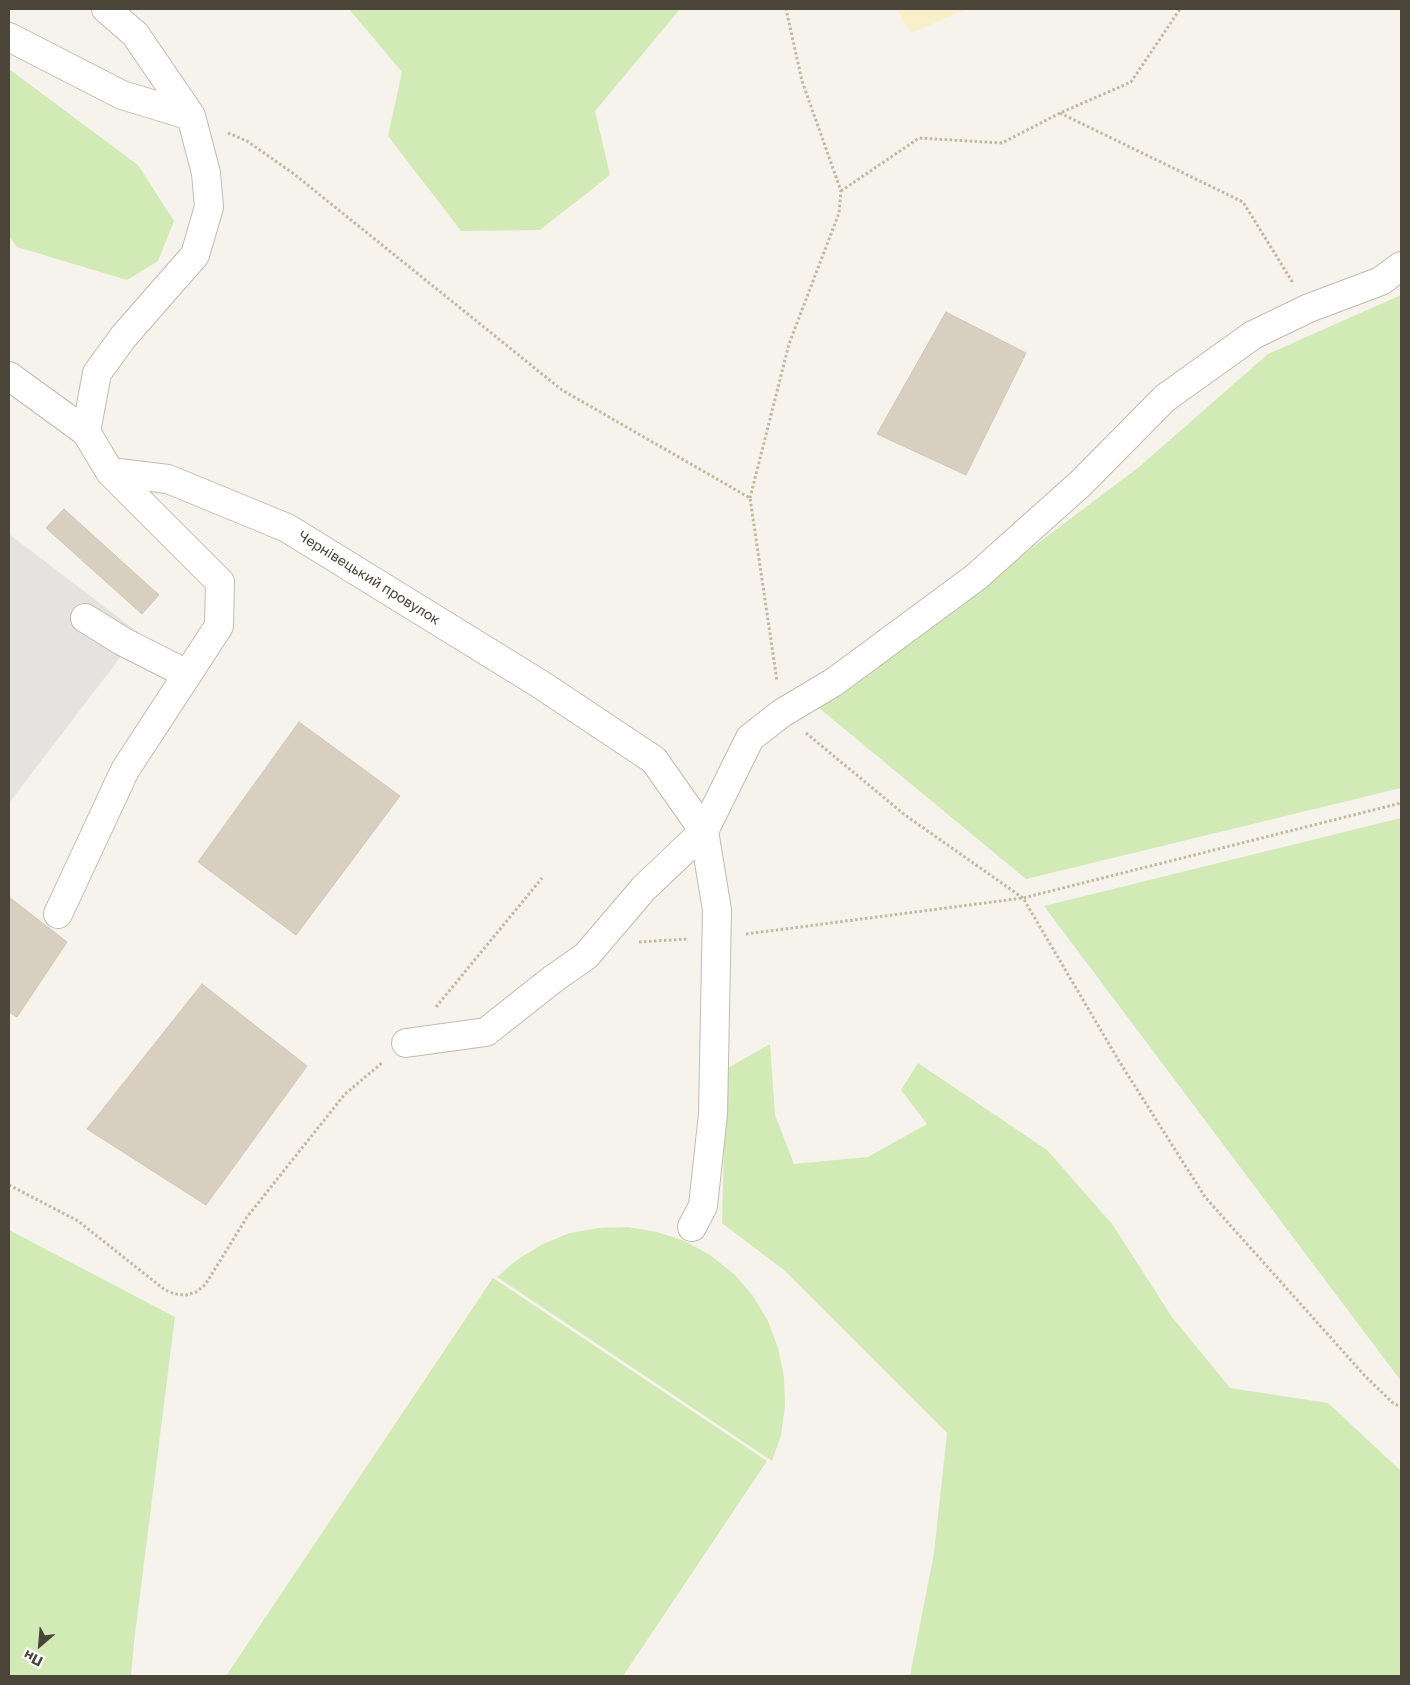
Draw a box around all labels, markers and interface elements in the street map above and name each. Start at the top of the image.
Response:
street label: Чернівецький провулок [295,527,443,629]
north arrow [15,1620,65,1670]
text: Пн [21,1647,45,1671]

